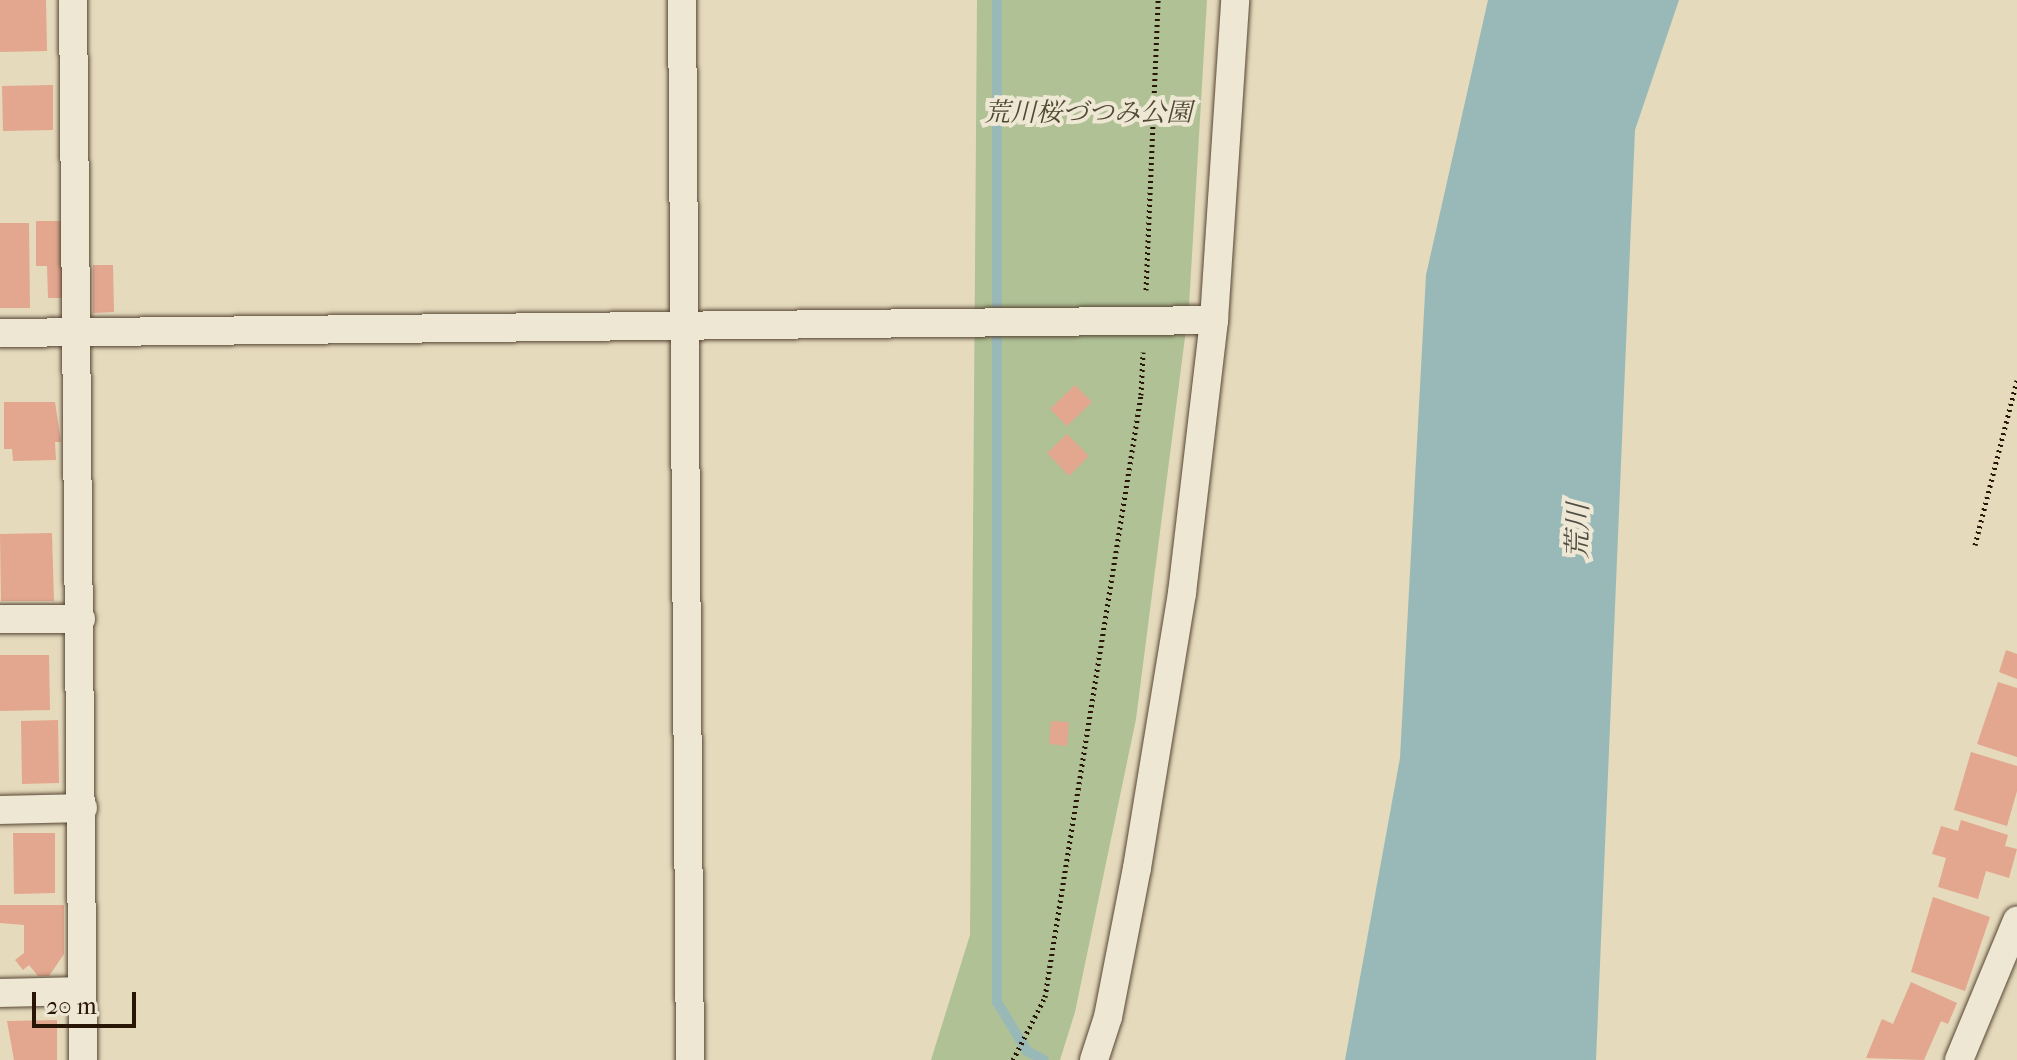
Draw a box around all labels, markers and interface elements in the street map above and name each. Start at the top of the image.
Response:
park label: 荒川桜づつみ公園 [984,97,1192,129]
water label: 荒川 [1561,503,1595,559]
scale bar [36,976,140,1026]
text: 20 m [46,992,97,1020]

